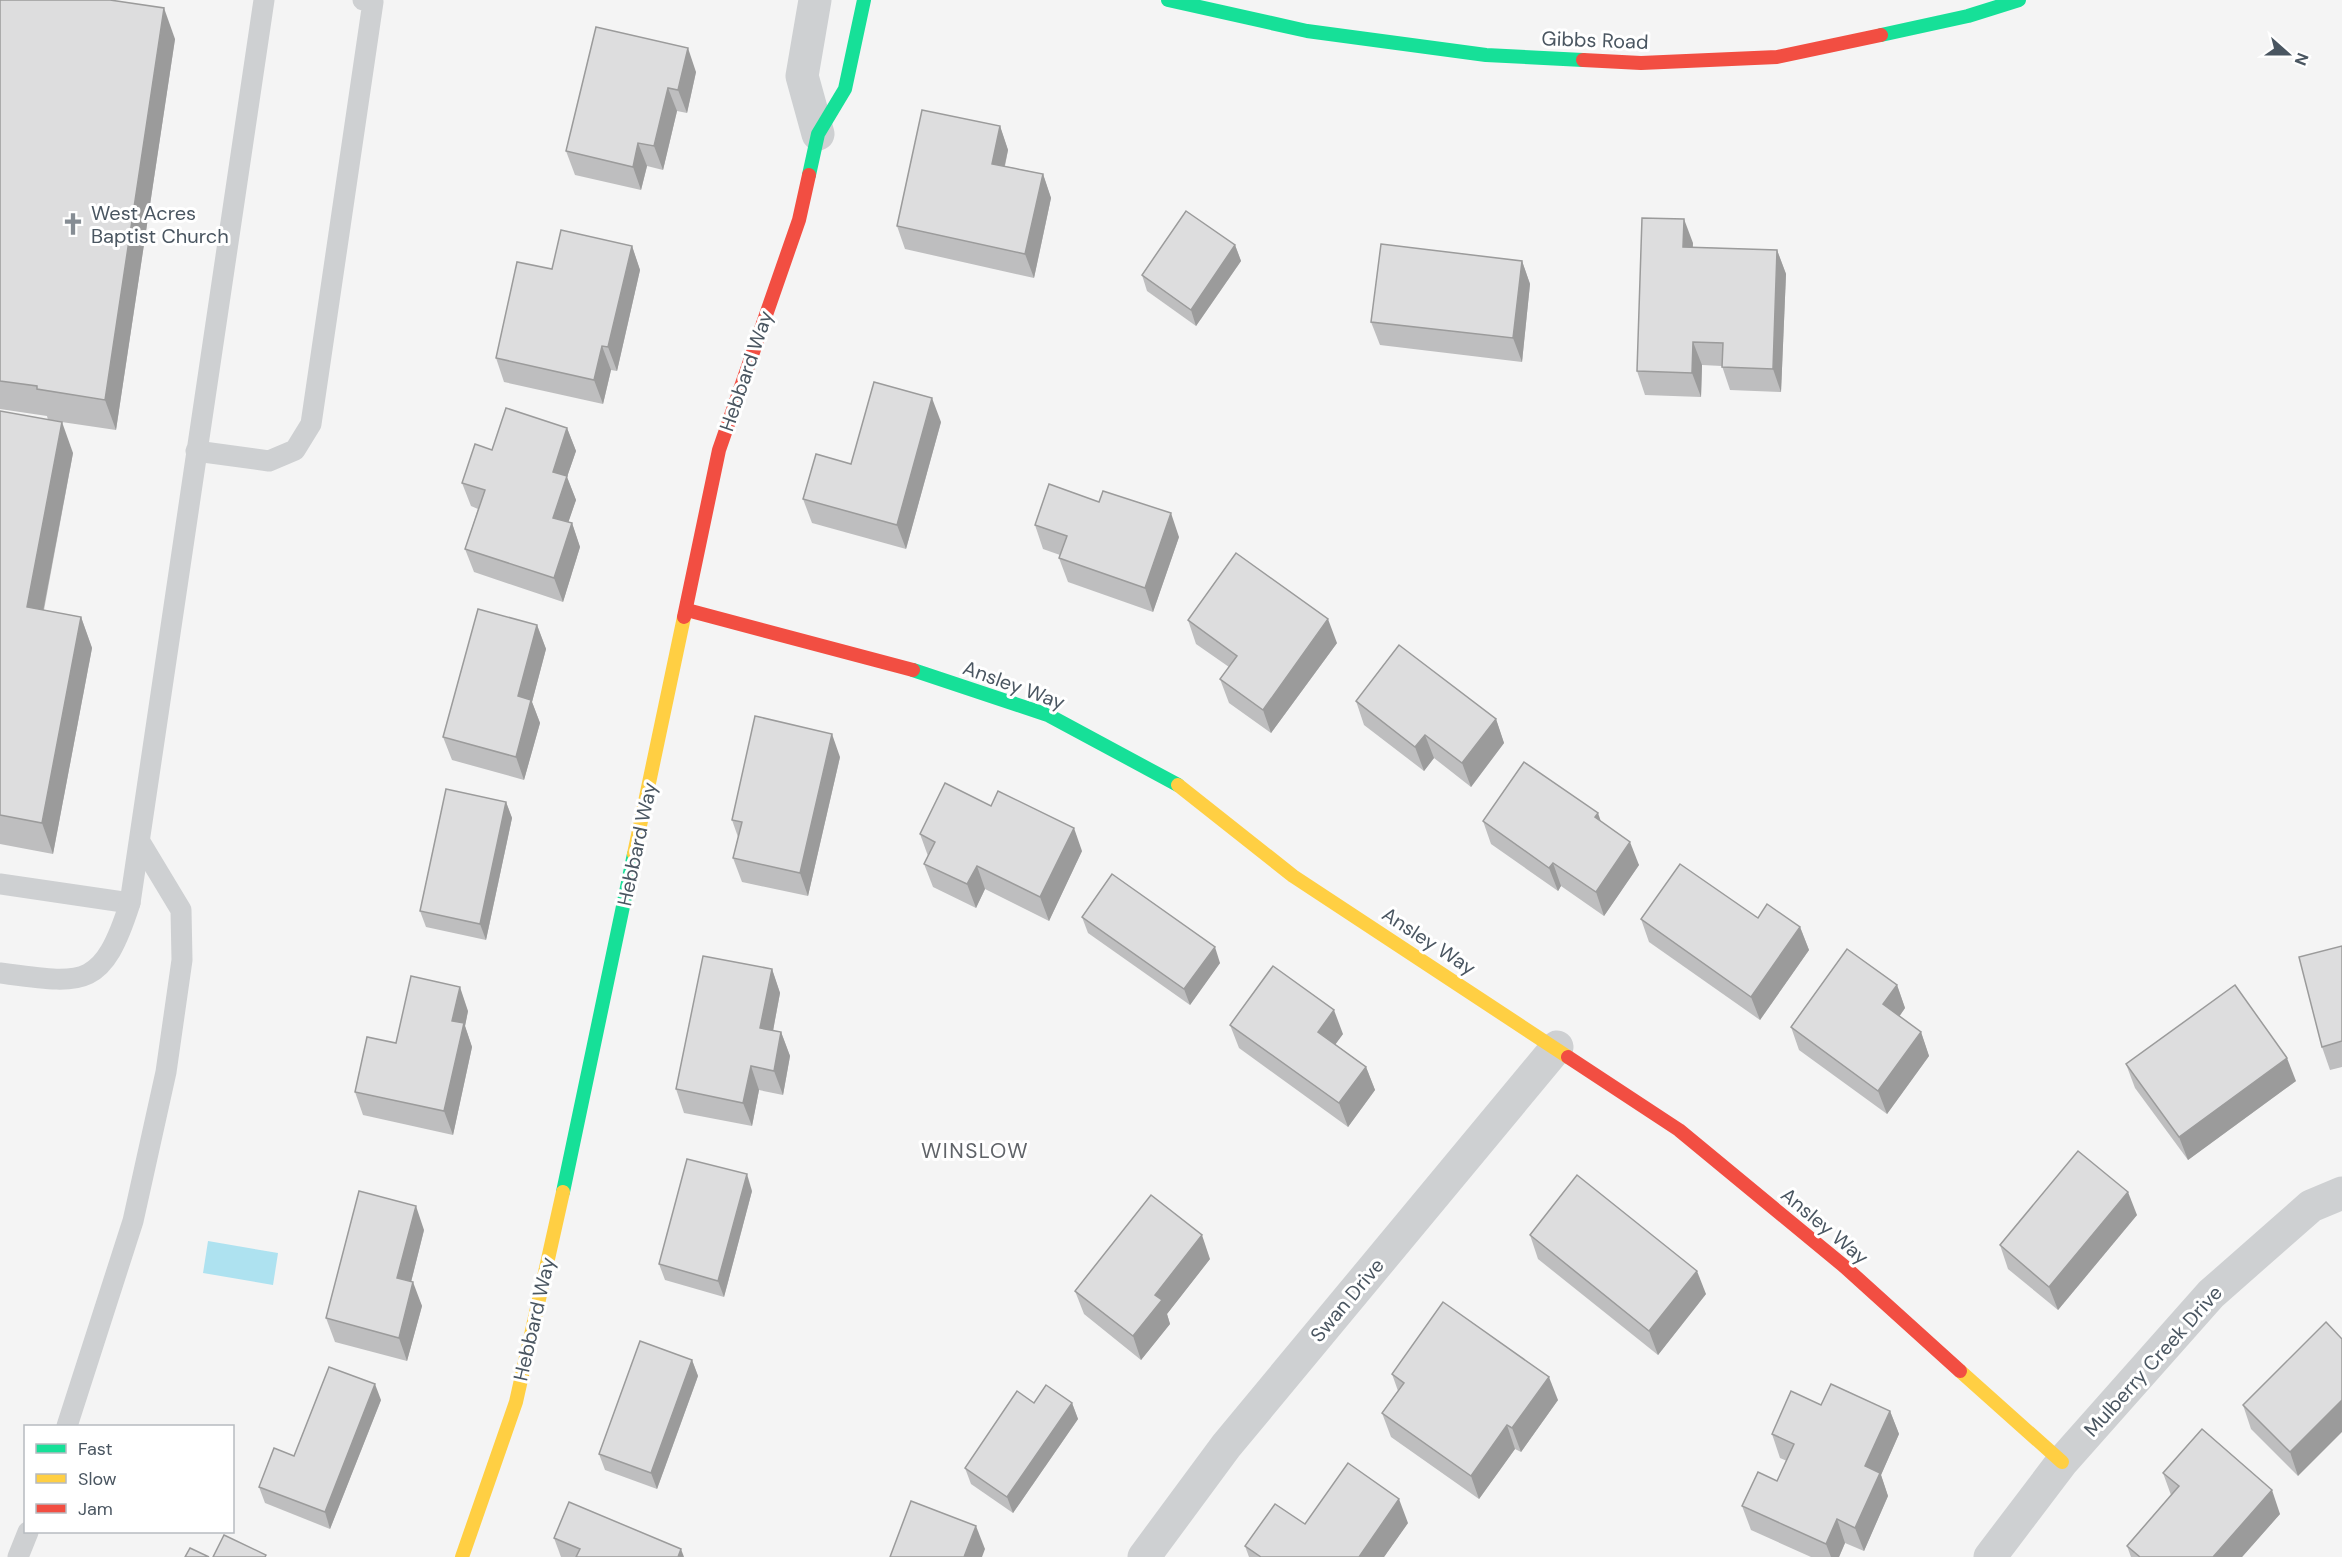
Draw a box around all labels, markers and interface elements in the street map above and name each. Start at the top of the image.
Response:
north arrow [2258,24,2318,84]
street label: Gibbs Road [1541,25,1649,55]
text: N [2290,50,2313,68]
place label: West Acres Baptist Church [91,200,229,249]
church icon: West Acres Baptist Church [60,211,86,237]
street label: Hebbard Way [713,307,779,435]
street label: Ansley Way [959,655,1069,715]
street label: Hebbard Way [611,780,663,908]
street label: Ansley Way [1377,901,1481,981]
district label: WINSLOW [921,1137,1029,1165]
street label: Ansley Way [1776,1182,1874,1270]
street label: Swan Drive [1304,1253,1390,1347]
street label: Hebbard Way [507,1255,561,1383]
street label: Mulberry Creek Drive [2078,1280,2228,1442]
legend [24,1425,234,1533]
text: Fast [78,1437,113,1461]
text: Slow [78,1467,117,1491]
text: Jam [78,1497,113,1521]

